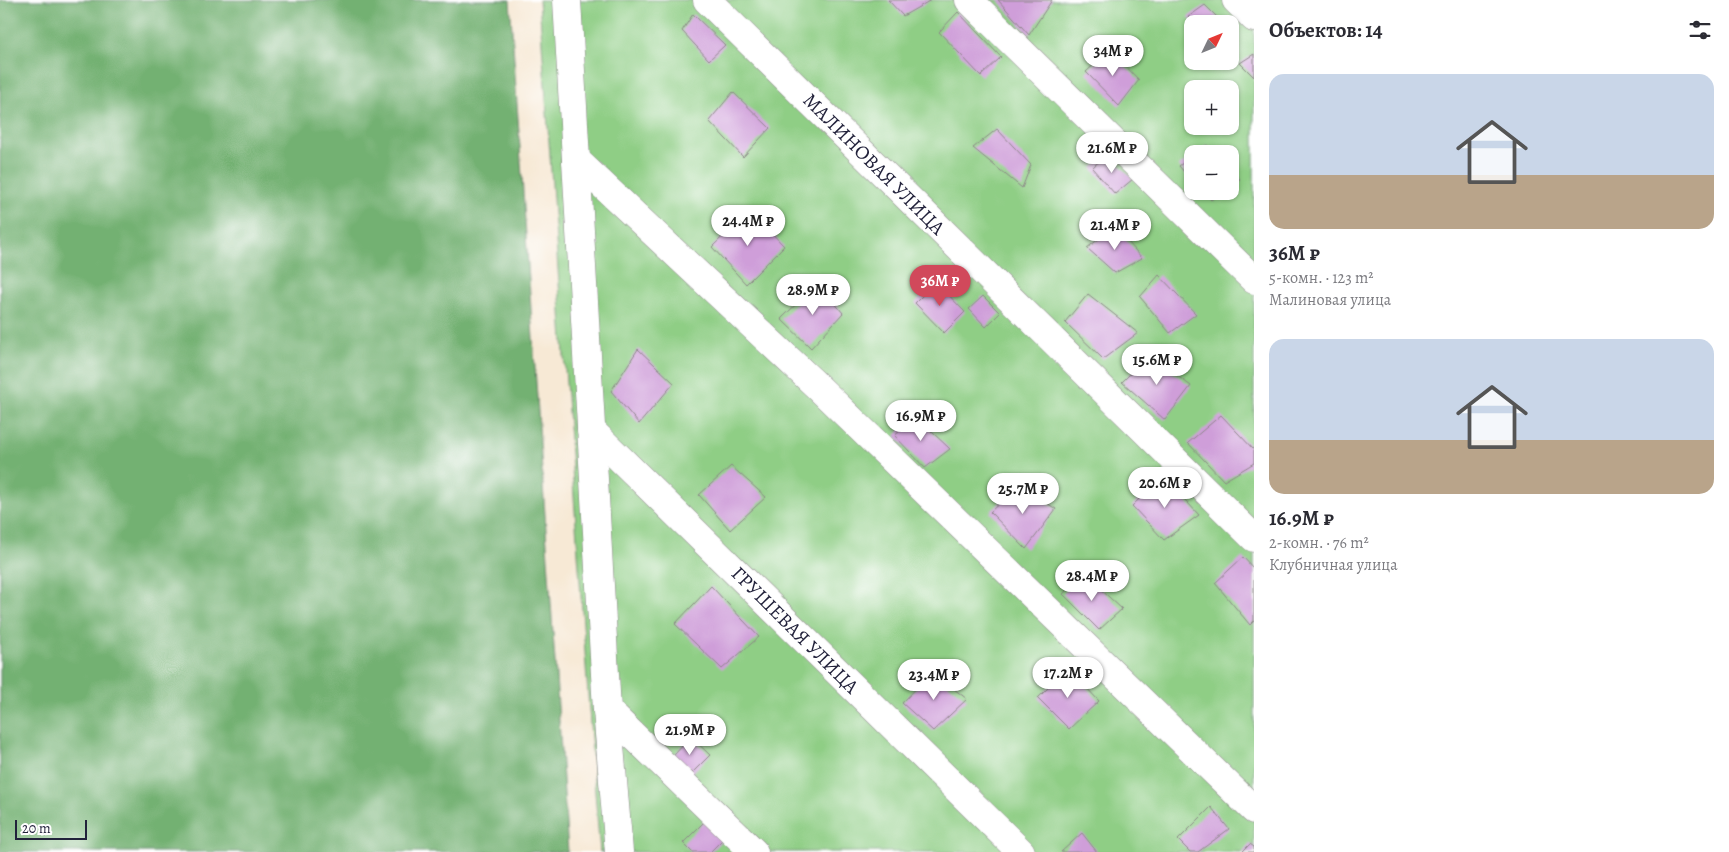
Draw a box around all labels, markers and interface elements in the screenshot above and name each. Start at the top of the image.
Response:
north arrow [1184,15,1239,70]
map controls [1184,15,1239,200]
text: Объектов: 14 [1269,16,1383,44]
icon: filters [1686,16,1714,44]
pin: 34M ₽ [1078,34,1148,77]
text: 34M ₽ [1094,40,1132,62]
button: + [1184,80,1239,135]
street label: МАЛИНОВАЯ УЛИЦА [797,87,951,241]
icon: home [1447,107,1537,197]
pin: 21.6M ₽ [1066,132,1158,174]
text: 21.6M ₽ [1087,137,1137,159]
button: − [1184,145,1239,200]
pin: 24.4M ₽ [702,204,794,247]
pin: 21.4M ₽ [1069,208,1161,251]
text: 24.4M ₽ [722,210,774,232]
text: 21.4M ₽ [1090,214,1140,236]
text: 36M ₽ [1269,239,1320,267]
pin: 36M ₽ [905,264,975,307]
text: 5-комн. · 123 m² [1269,267,1374,289]
text: 36M ₽ [921,270,959,292]
pin: 28.9M ₽ [767,274,859,316]
text: 28.9M ₽ [787,279,839,301]
text: Малиновая улица [1269,289,1391,311]
pin: 15.6M ₽ [1111,344,1203,386]
text: 15.6M ₽ [1133,349,1181,371]
icon: home [1447,372,1537,462]
pin: 16.9M ₽ [875,400,967,442]
text: 16.9M ₽ [896,405,946,427]
pin: 20.6M ₽ [1119,466,1211,509]
pin: 25.7M ₽ [977,472,1069,515]
text: 20.6M ₽ [1139,472,1191,494]
text: 25.7M ₽ [998,478,1048,500]
text: 16.9M ₽ [1269,504,1334,532]
text: 2-комн. · 76 m² [1269,532,1369,554]
text: Клубничная улица [1269,554,1398,576]
street label: ГРУШЕВАЯ УЛИЦА [725,560,865,700]
pin: 28.4M ₽ [1046,560,1138,602]
text: 28.4M ₽ [1066,565,1118,587]
pin: 17.2M ₽ [1022,656,1114,699]
pin: 23.4M ₽ [888,658,980,701]
text: 17.2M ₽ [1043,662,1093,684]
text: 23.4M ₽ [909,664,959,686]
pin: 21.9M ₽ [644,714,736,756]
text: 21.9M ₽ [665,719,715,741]
scale bar [15,817,88,840]
text: 20 m [22,819,51,838]

